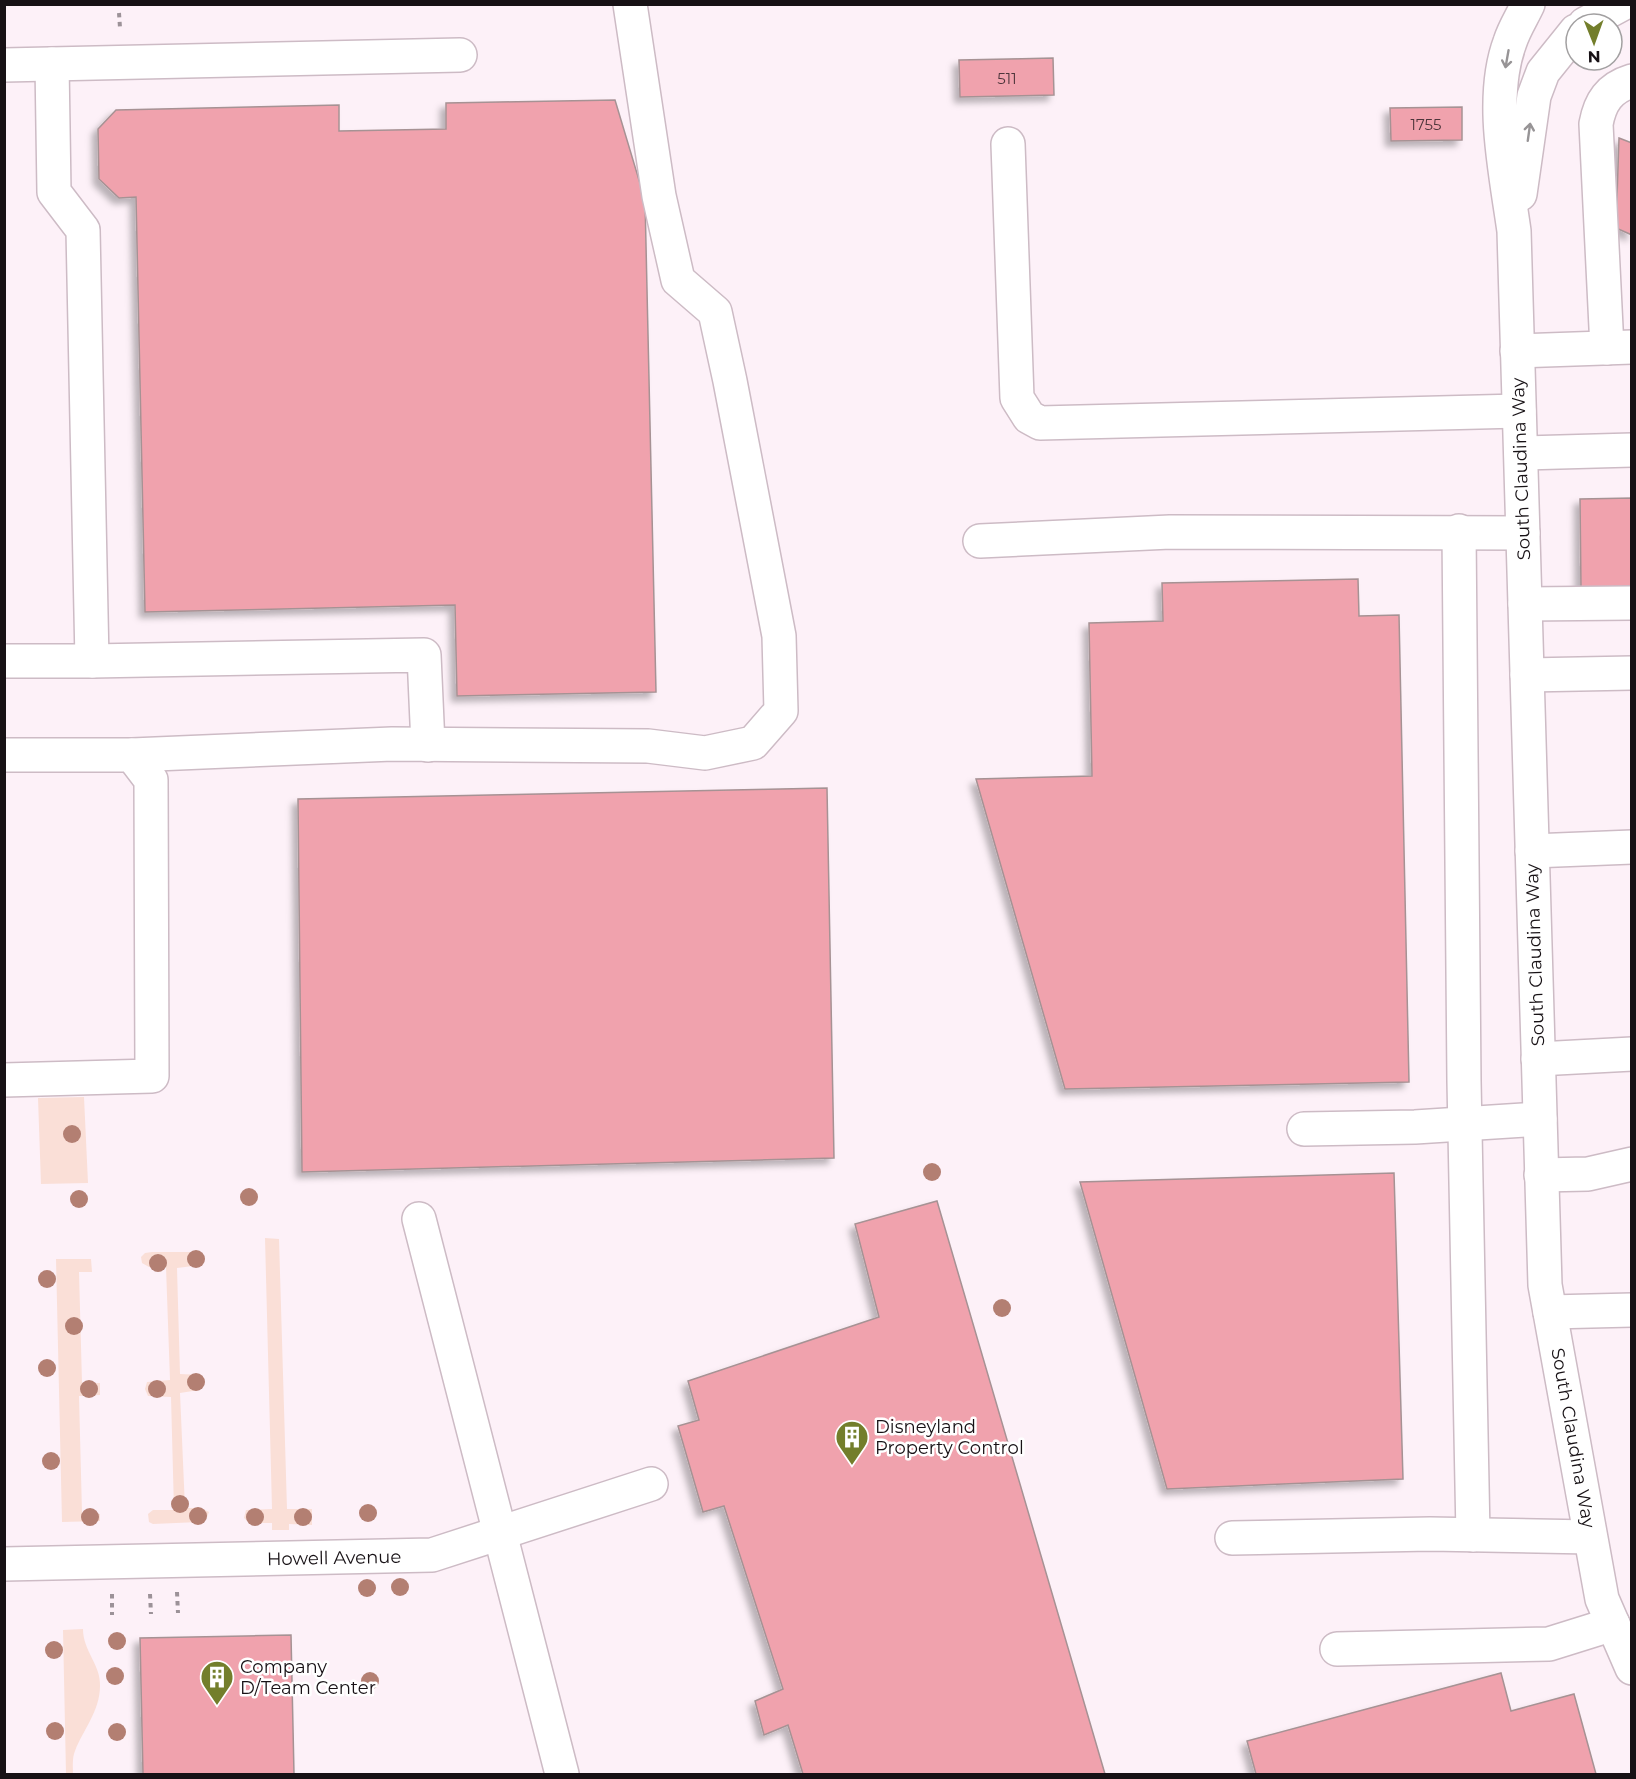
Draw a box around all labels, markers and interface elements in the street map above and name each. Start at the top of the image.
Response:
north arrow [1564,12,1624,72]
text: N [1588,47,1601,66]
one-way arrow [1501,48,1512,68]
house number: 511 [997,69,1017,88]
house number: 1755 [1411,115,1441,134]
one-way arrow [1524,122,1535,142]
street label: South Claudina Way [1507,377,1535,561]
street label: South Claudina Way [1521,863,1549,1047]
street label: South Claudina Way [1546,1346,1600,1530]
place label: Disneyland Property Control [875,1416,1024,1459]
building icon: Disneyland Property Control [834,1419,870,1466]
street label: Howell Avenue [267,1546,402,1570]
place label: Company D/Team Center [240,1656,376,1699]
building icon: Company D/Team Center [199,1659,235,1706]

